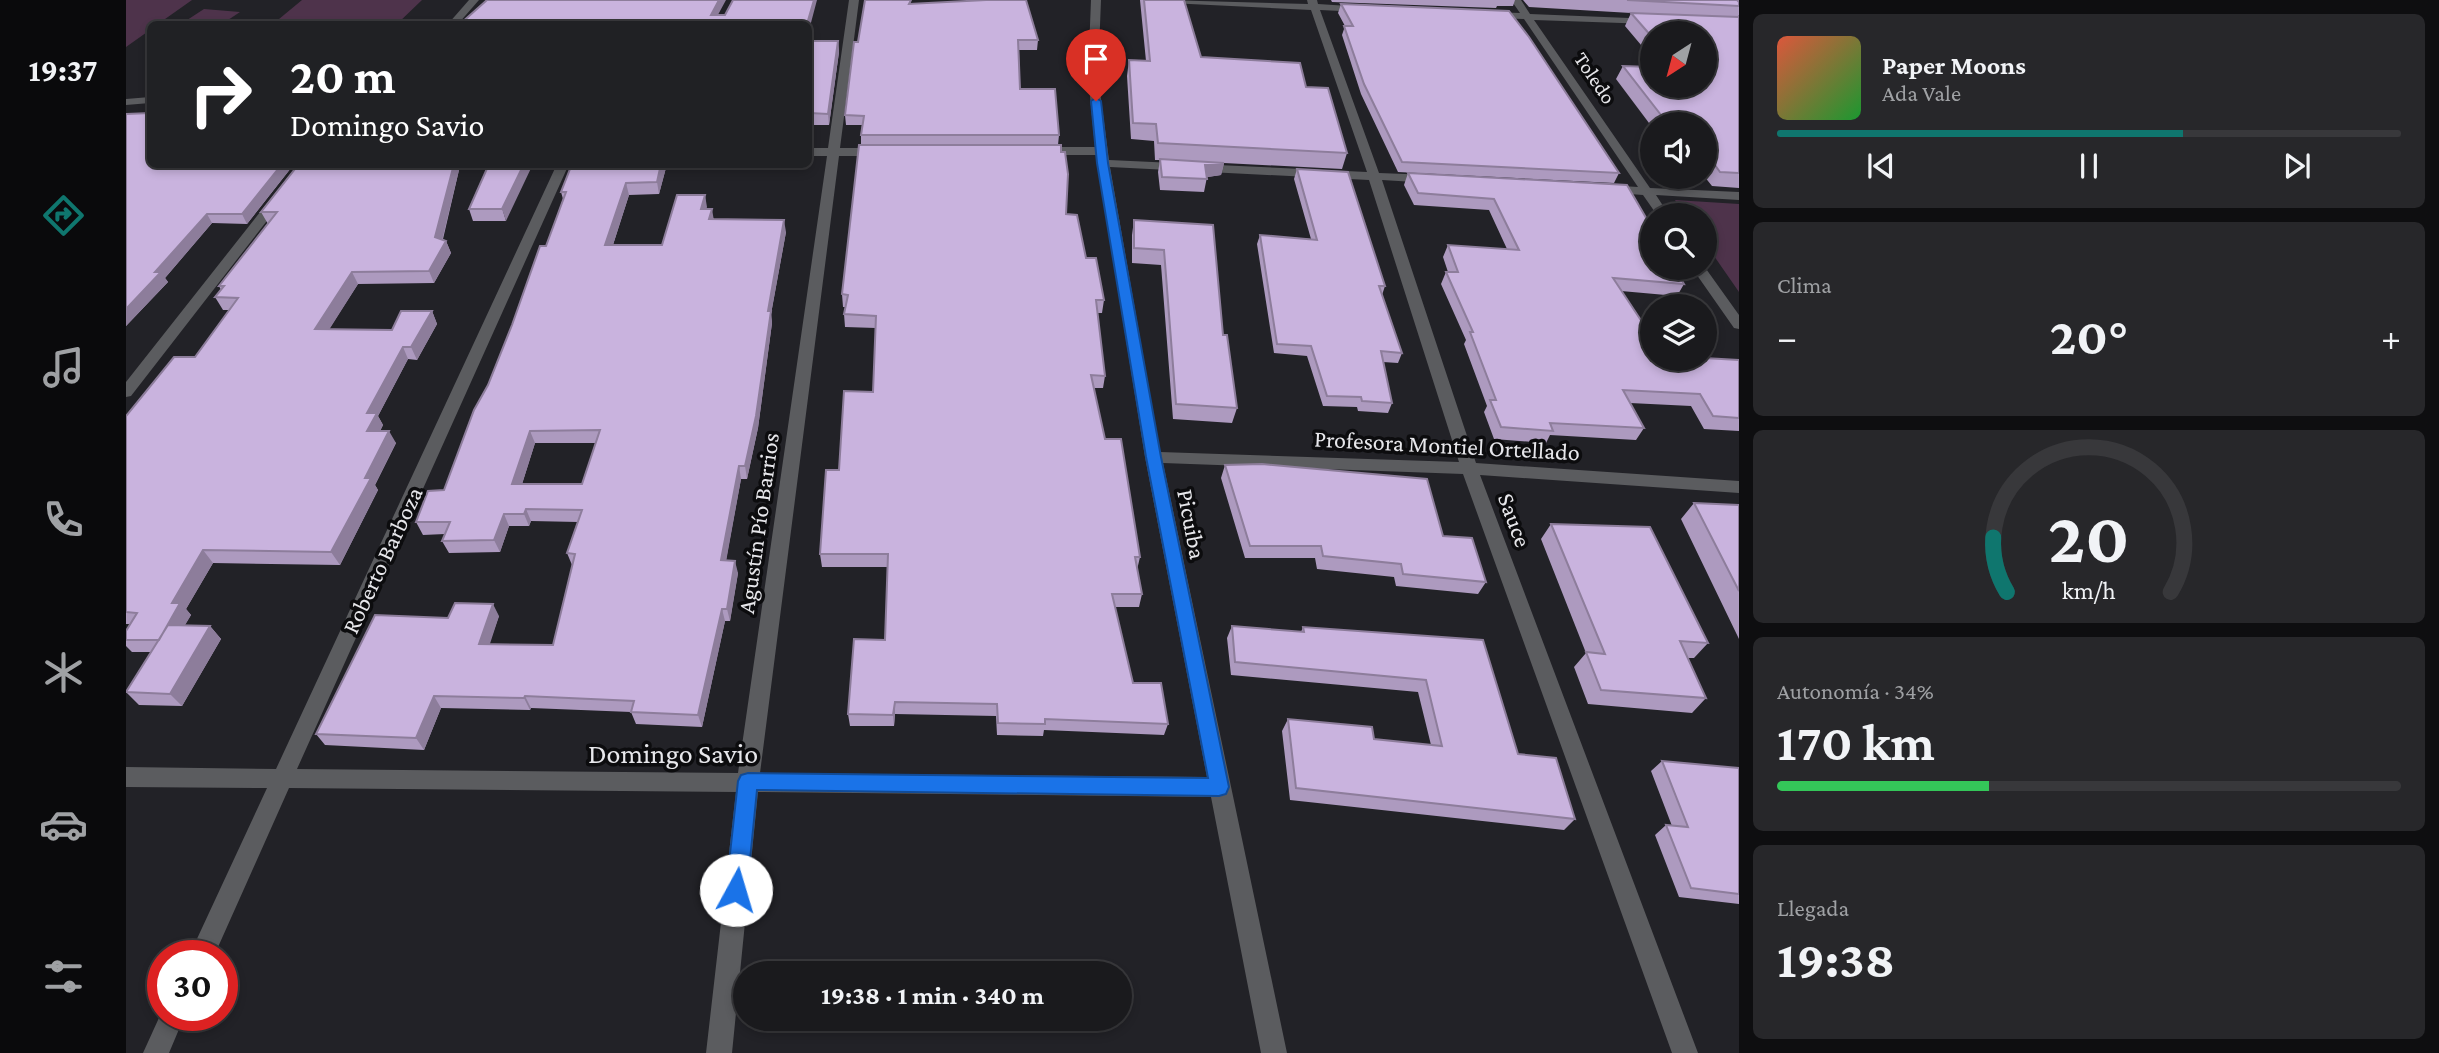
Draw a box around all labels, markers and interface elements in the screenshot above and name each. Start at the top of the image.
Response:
north arrow [1640,21,1717,98]
map controls [1640,21,1717,371]
pin [1066,29,1126,101]
icon: arrive [1077,40,1115,78]
street label: Toledo [1569,48,1621,108]
icon: right [175,49,266,140]
text: 20 m [290,49,396,104]
text: Paper Moons [1882,51,2026,80]
text: 19:37 [28,52,98,88]
text: Ada Vale [1882,80,1961,106]
text: Domingo Savio [290,107,484,143]
button: sound [1640,112,1717,189]
icon: previous [1862,147,1900,185]
icon: pause [2070,147,2108,185]
icon: next [2278,147,2316,185]
icon: directions [39,191,88,240]
button: search [1640,203,1717,280]
text: Clima [1777,272,1832,298]
button: layers [1640,294,1717,371]
text: 20° [2050,307,2128,365]
text: − [1777,316,1797,358]
text: + [2381,316,2401,358]
icon: music [39,343,88,392]
street label: Profesora Montiel Ortellado [1313,425,1581,465]
street label: Agustín Pío Barrios [732,431,784,615]
street label: Roberto Barboza [336,482,428,638]
street label: Picuiba [1172,487,1212,561]
street label: Sauce [1493,489,1537,551]
icon: phone [39,495,88,544]
text: 20 [2048,498,2130,579]
text: km/h [2062,577,2116,604]
icon: climate [39,648,88,697]
text: Autonomía · 34% [1777,678,1934,704]
text: 170 km [1777,713,1935,771]
street label: Domingo Savio [588,738,758,769]
icon: car [39,800,88,849]
position arrow [699,853,773,927]
text: Llegada [1777,895,1849,921]
text: 19:38 [1777,930,1895,988]
speed limit sign: 30 [147,940,238,1031]
icon: filters [39,952,88,1001]
text: 19:38 · 1 min · 340 m [821,981,1044,1010]

